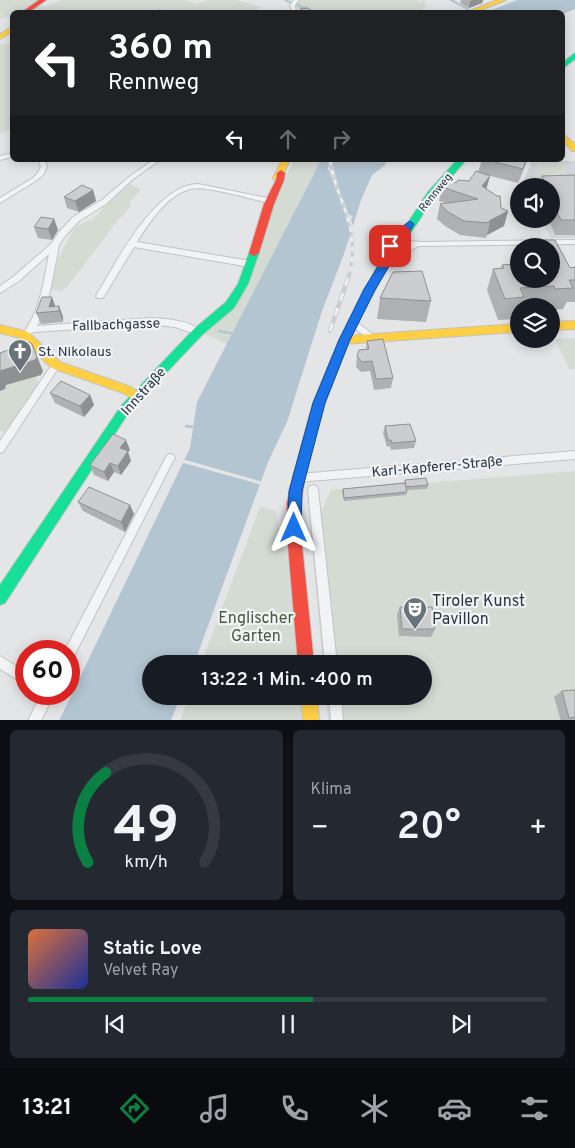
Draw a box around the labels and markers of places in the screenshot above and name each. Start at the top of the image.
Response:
pin [369,225,411,267]
church icon: St. Nikolaus [7,338,33,372]
place label: St. Nikolaus [38,344,111,361]
place label: Tiroler Kunst Pavillon [432,592,525,630]
theatre icon: Tiroler Kunst Pavillon [402,596,428,630]

